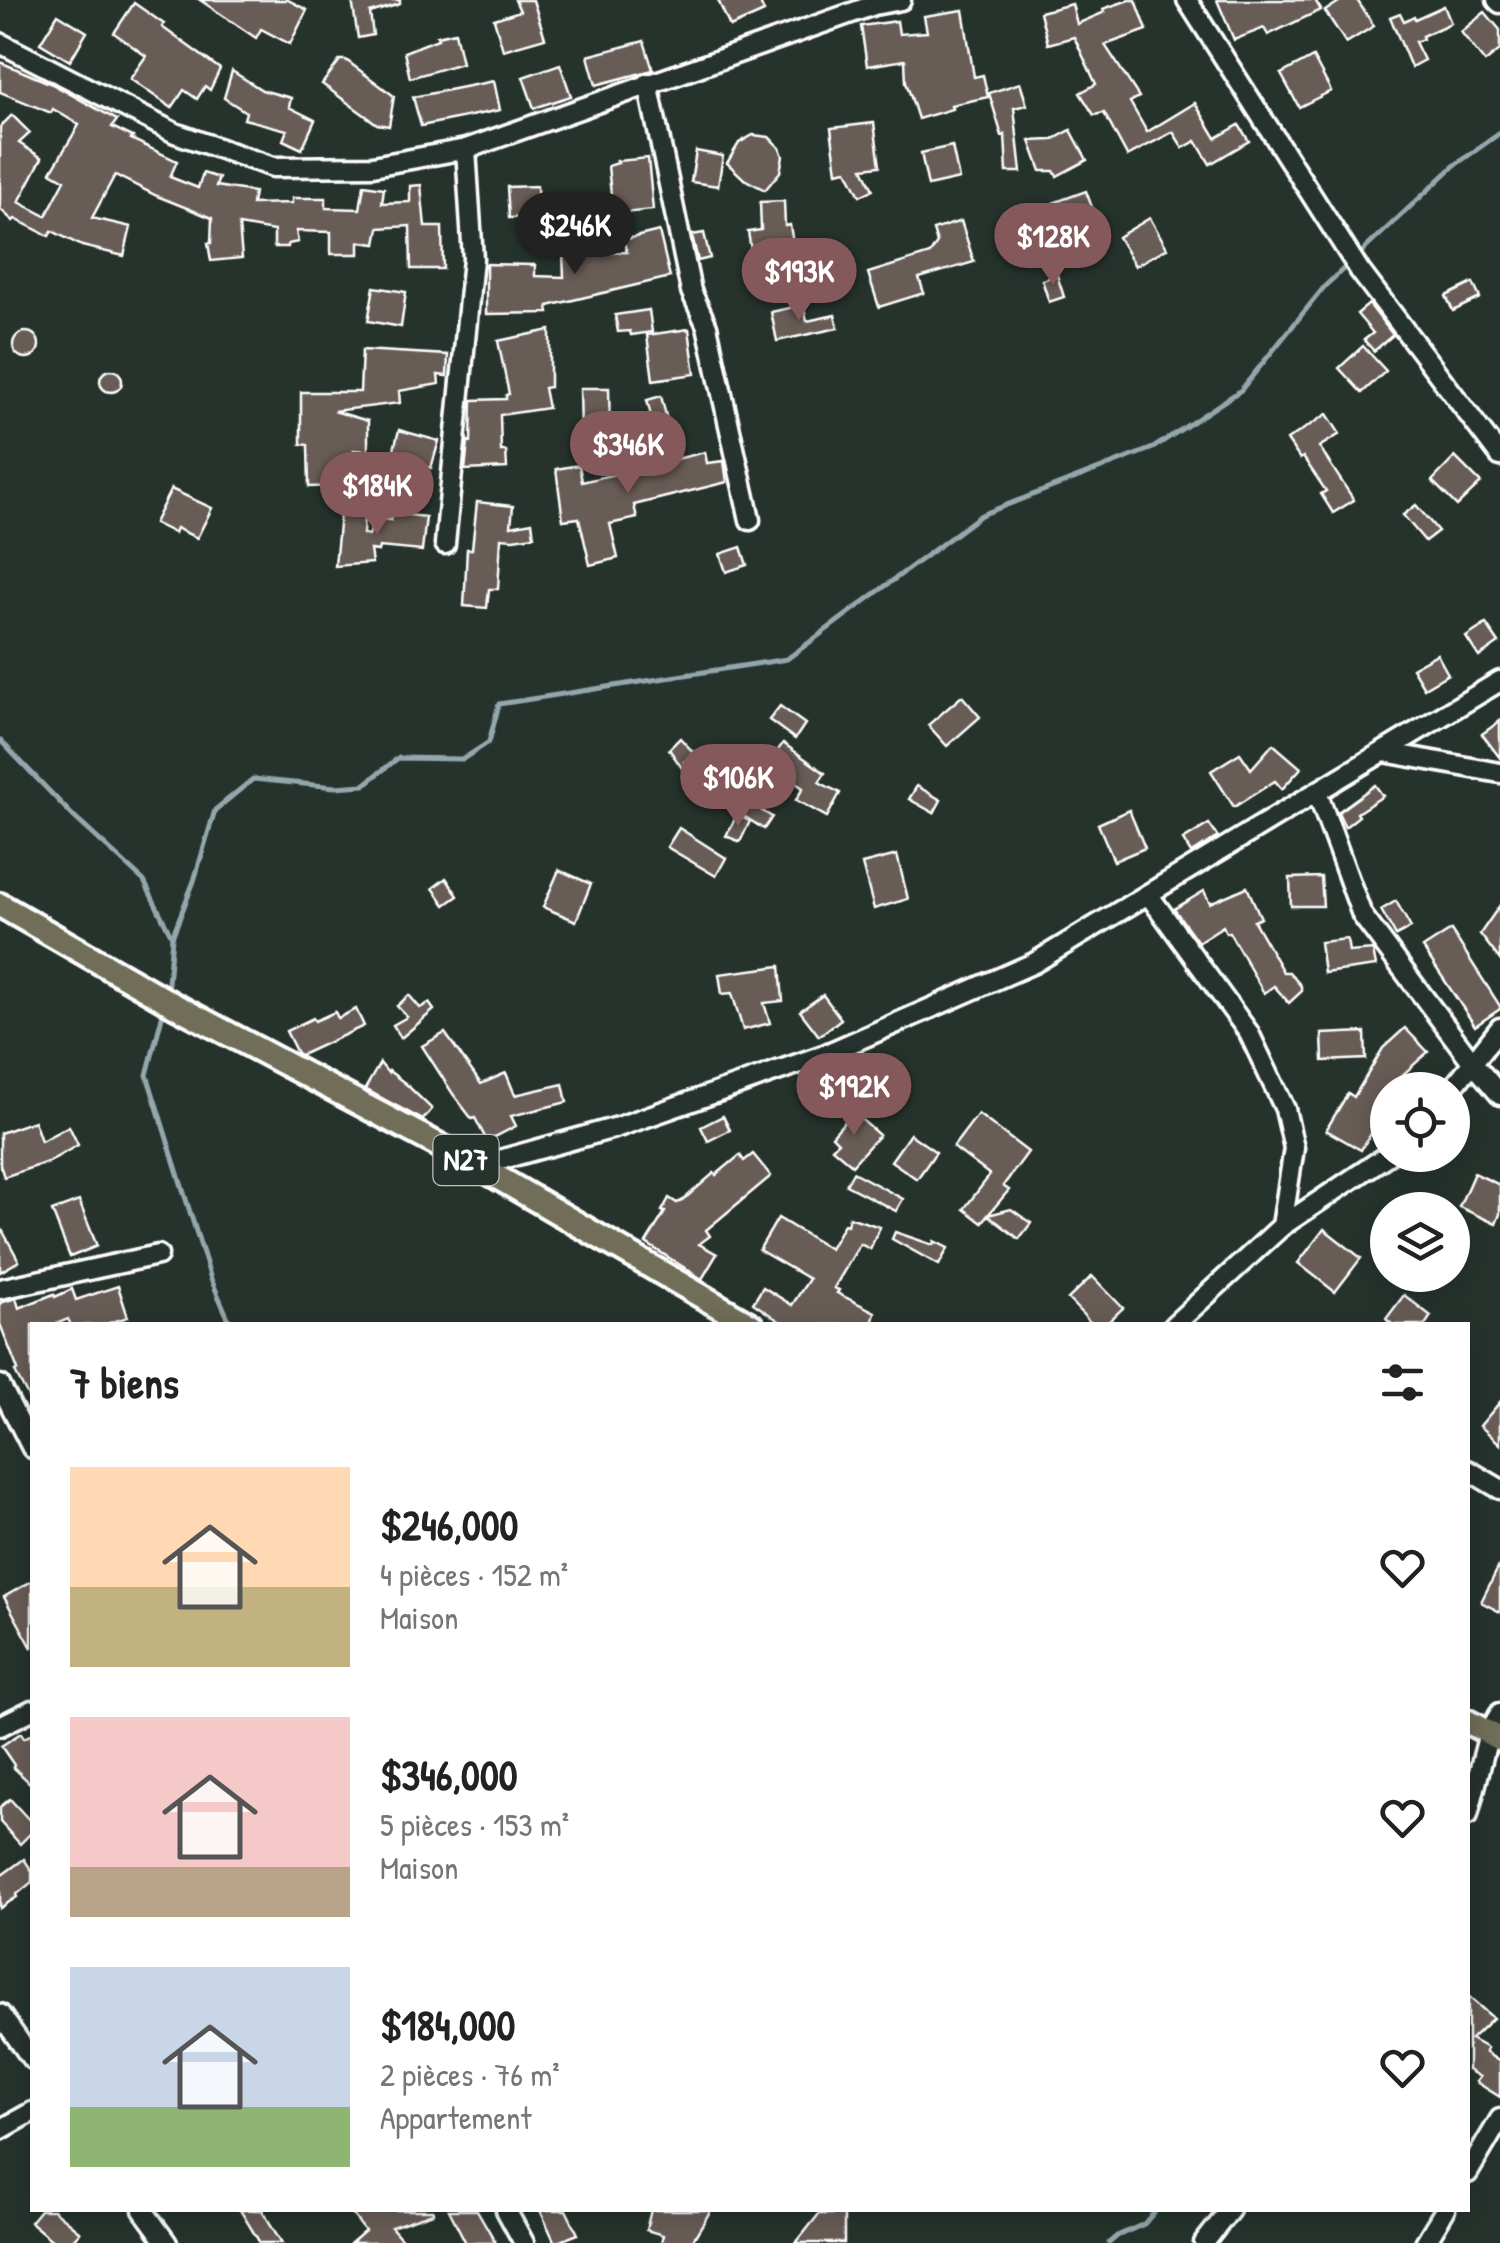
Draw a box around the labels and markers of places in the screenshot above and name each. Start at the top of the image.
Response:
pin: $246K [505,192,645,277]
pin: $128K [983,203,1123,288]
pin: $193K [729,238,869,323]
pin: $346K [558,411,698,496]
pin: $184K [307,452,447,537]
pin: $106K [668,744,808,829]
pin: $192K [784,1053,924,1138]

